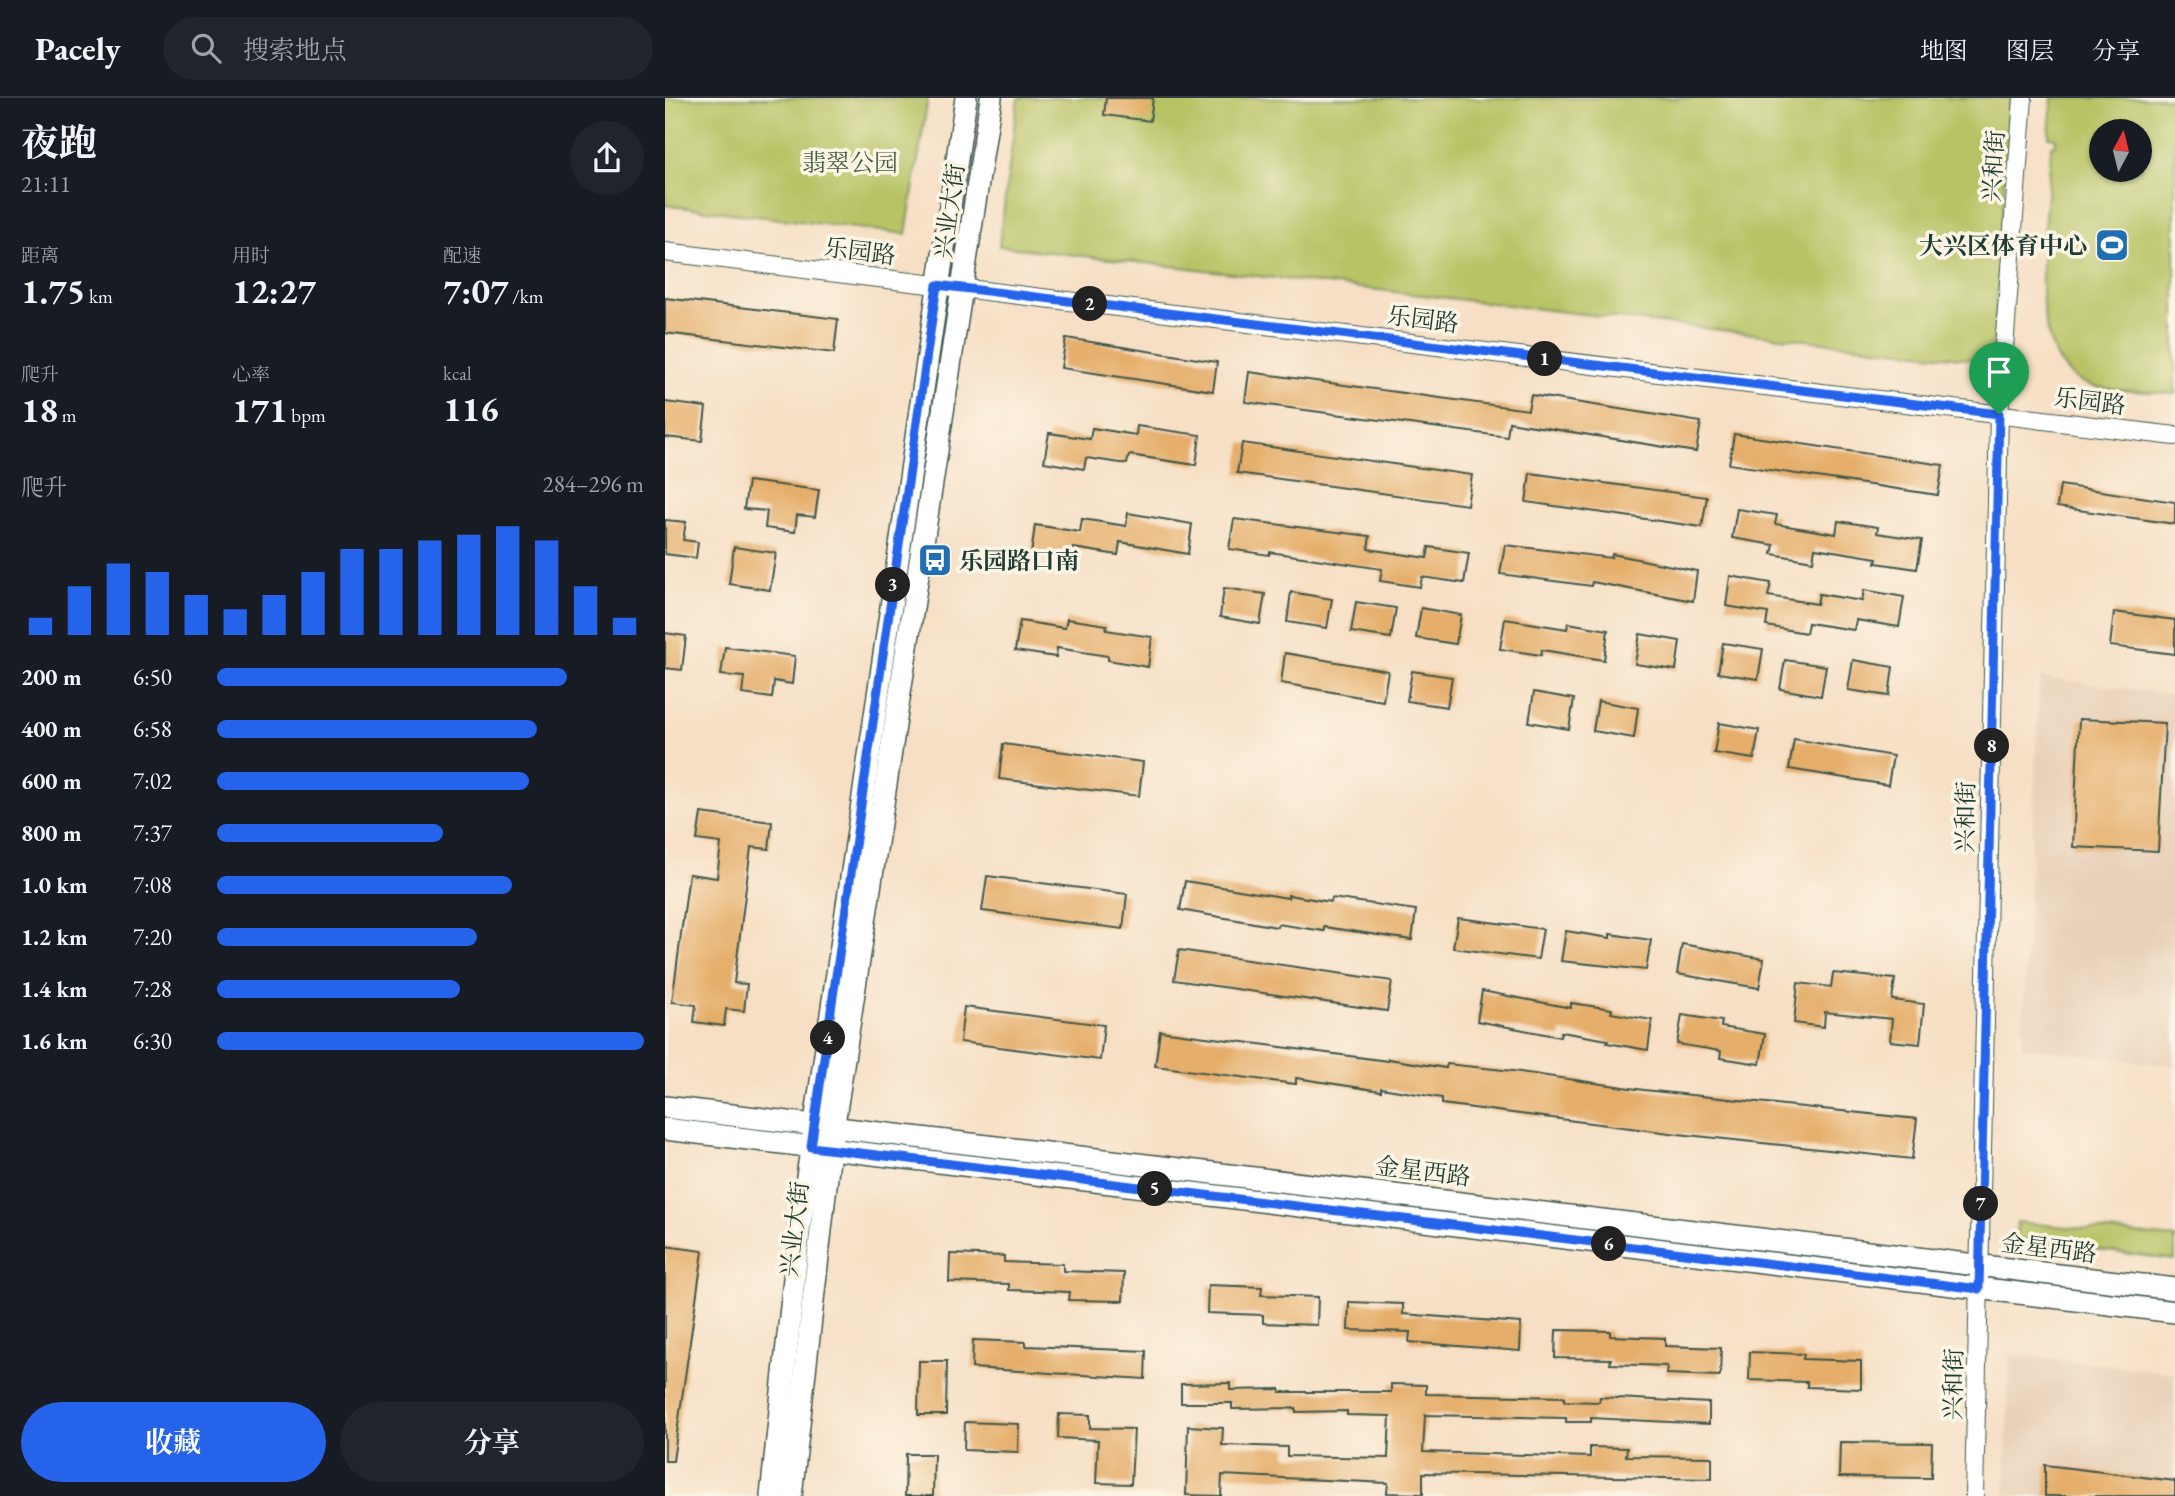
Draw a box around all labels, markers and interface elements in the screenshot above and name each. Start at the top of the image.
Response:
search box [163,17,653,80]
text: Pacely [35,27,121,70]
icon: search [187,29,225,67]
text: 搜索地点 [243,33,347,67]
text: 地图 [1920,35,1968,66]
text: 图层 [2006,35,2054,66]
text: 分享 [2092,35,2140,66]
text: 夜跑 [21,118,97,167]
north arrow [2089,119,2153,182]
map controls [2089,119,2152,182]
button: share [570,121,644,195]
street label: 兴和街 [1975,129,2011,203]
park label: 翡翠公园 [802,147,898,178]
street label: 兴业大街 [927,161,971,261]
text: 21:11 [21,169,71,199]
sports icon: 大兴区体育中心 [2093,226,2131,264]
place label: 大兴区体育中心 [1919,230,2087,261]
street label: 乐园路 [822,231,898,271]
text: 距离 [21,243,59,268]
text: 用时 [232,243,270,268]
text: 配速 [443,243,481,268]
text: 1.75 [21,268,85,313]
text: 12:27 [232,268,316,313]
text: 7:07 [443,268,508,313]
text: km [85,284,113,309]
text: /km [508,284,544,309]
pin: 2 [1073,286,1107,322]
text: 2 [1084,291,1095,316]
street label: 乐园路 [1385,299,1461,339]
pin: 1 [1527,342,1563,376]
pin [1969,342,2029,414]
text: 1 [1539,346,1550,371]
icon: arrive [1980,353,2018,391]
text: kcal [443,361,472,386]
text: 爬升 [21,362,59,387]
text: 心率 [232,362,270,387]
street label: 乐园路 [2052,381,2128,421]
text: 116 [443,386,499,431]
text: 18 [21,387,58,432]
text: 171 [232,387,288,432]
text: m [58,403,77,428]
text: bpm [288,403,326,428]
text: 284–296 m [543,469,644,499]
text: 爬升 [21,472,67,502]
bus stop icon: 乐园路口南 [916,541,954,579]
place label: 乐园路口南 [959,545,1079,576]
pin: 3 [875,568,911,602]
text: 3 [887,572,898,597]
text: 200 m [21,662,82,692]
text: 6:50 [133,662,172,692]
text: 400 m [21,714,82,744]
text: 6:58 [133,714,172,744]
pin: 8 [1975,728,2009,764]
text: 8 [1986,733,1997,758]
text: 600 m [21,766,82,796]
text: 7:02 [133,766,172,796]
street label: 兴和街 [1949,781,1981,853]
text: 800 m [21,818,82,848]
text: 7:37 [133,818,172,848]
text: 1.0 km [21,870,88,900]
text: 7:08 [133,870,172,900]
text: 1.2 km [21,922,88,952]
text: 7:20 [133,922,172,952]
text: 1.4 km [21,974,88,1004]
text: 7:28 [133,974,172,1004]
pin: 4 [811,1020,845,1056]
text: 4 [822,1025,833,1050]
text: 1.6 km [21,1026,88,1056]
text: 6:30 [133,1026,172,1056]
street label: 金星西路 [1373,1150,1473,1192]
pin: 5 [1137,1172,1173,1206]
text: 5 [1149,1176,1160,1201]
street label: 兴业大街 [773,1179,815,1279]
pin: 7 [1963,1186,1999,1222]
text: 7 [1975,1191,1986,1216]
pin: 6 [1591,1226,1627,1262]
street label: 金星西路 [1999,1227,2099,1269]
text: 6 [1603,1231,1614,1256]
street label: 兴和街 [1937,1348,1969,1420]
button: 收藏 [21,1402,326,1482]
button: 分享 [340,1402,644,1482]

